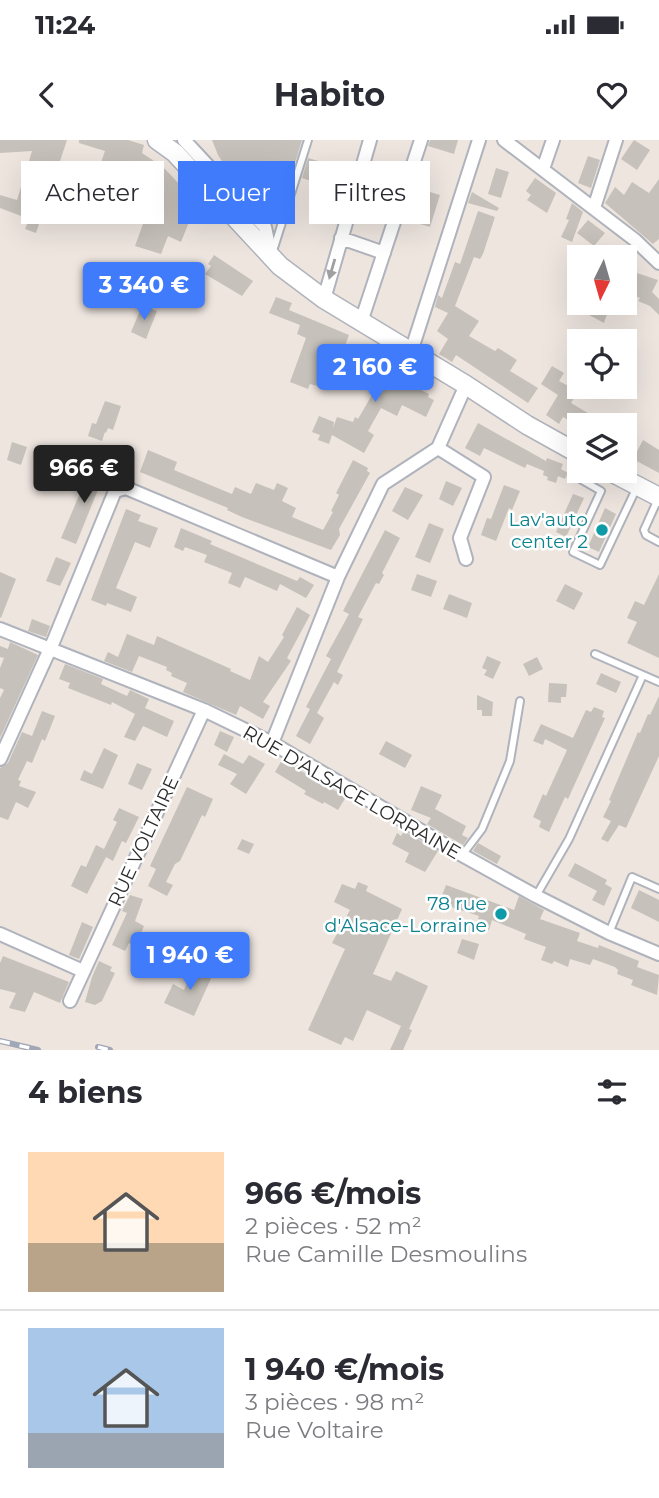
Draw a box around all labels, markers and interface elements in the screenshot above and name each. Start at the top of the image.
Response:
text: 11:24 [35,9,95,41]
text: Habito [274,75,385,114]
icon: back [28,76,66,114]
icon: heart [593,76,631,114]
chip: Acheter [21,161,164,224]
chip: Louer [178,161,295,224]
chip: Filtres [309,161,430,224]
north arrow [567,245,637,315]
map controls [567,245,637,483]
one-way arrow [327,259,337,280]
pin: 3 340 € [79,262,209,322]
text: 3 340 € [99,271,189,299]
button: locate [567,329,637,399]
pin: 2 160 € [310,344,440,404]
text: 2 160 € [333,353,417,381]
button: layers [567,413,637,483]
pin: 966 € [35,446,133,505]
text: 966 € [49,454,119,482]
place label: Lav'auto center 2 [508,508,588,553]
marker: Lav'auto center 2 [594,522,610,538]
street label: RUE D'ALSACE LORRAINE [239,721,465,864]
street label: RUE VOLTAIRE [103,772,184,910]
place label: 78 rue d'Alsace-Lorraine [325,892,487,937]
marker: 78 rue d'Alsace-Lorraine [493,906,509,922]
pin: 1 940 € [125,932,255,992]
text: 1 940 € [147,941,233,969]
icon: filters [593,1073,631,1111]
text: 4 biens [28,1074,142,1111]
text: 966 €/mois [245,1175,421,1212]
icon: home [84,1180,168,1264]
text: 2 pièces · 52 m² [245,1212,422,1240]
text: Rue Camille Desmoulins [245,1240,527,1268]
text: 1 940 €/mois [245,1351,444,1388]
icon: home [84,1356,168,1440]
text: 3 pièces · 98 m² [245,1388,424,1416]
text: Rue Voltaire [245,1416,384,1444]

